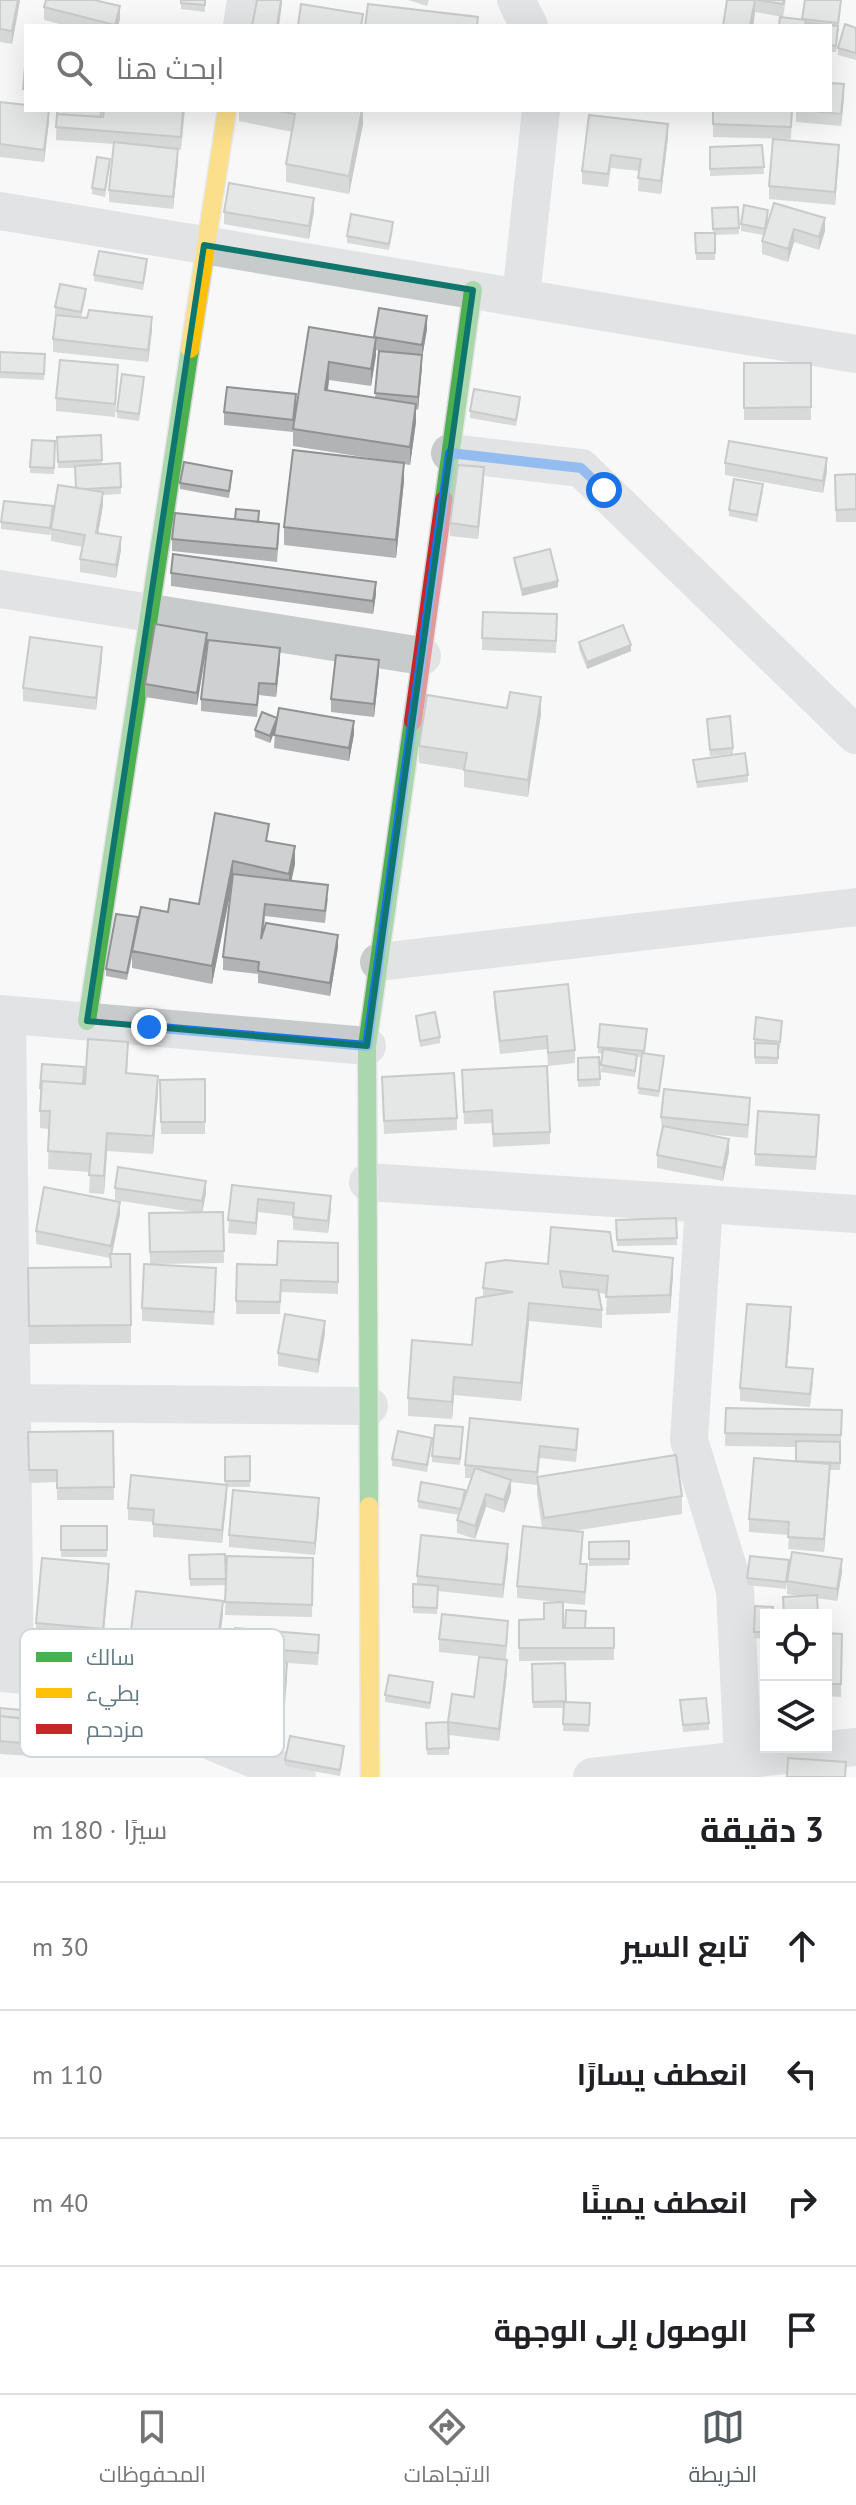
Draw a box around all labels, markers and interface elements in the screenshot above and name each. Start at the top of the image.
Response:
search box [24,24,832,112]
icon: search [52,46,96,90]
text: ابحث هنا [116,48,224,87]
route start [586,472,622,508]
route end [131,1009,167,1045]
map controls [760,1609,832,1753]
button: locate [760,1609,832,1681]
legend [20,1629,284,1757]
text: سالك [86,1643,135,1671]
text: بطيء [86,1679,140,1710]
button: layers [760,1681,832,1753]
text: مزدحم [86,1715,144,1745]
text: 3 دقيقة [700,1807,824,1851]
text: سيرًا · 180 m [32,1813,167,1846]
icon: ahead [780,1924,824,1968]
text: تابع السير [621,1926,748,1965]
text: 30 m [32,1930,88,1963]
icon: left [780,2052,824,2096]
text: انعطف يسارًا [577,2054,748,2093]
text: 110 m [32,2058,103,2091]
icon: right [780,2180,824,2224]
text: انعطف يمينًا [580,2182,748,2221]
text: 40 m [32,2186,88,2219]
icon: arrive [780,2308,824,2352]
text: الوصول إلى الوجهة [494,2310,748,2349]
tab: المحفوظات [99,2405,206,2495]
tab: الاتجاهات [404,2405,491,2495]
tab: الخريطة [688,2405,757,2495]

